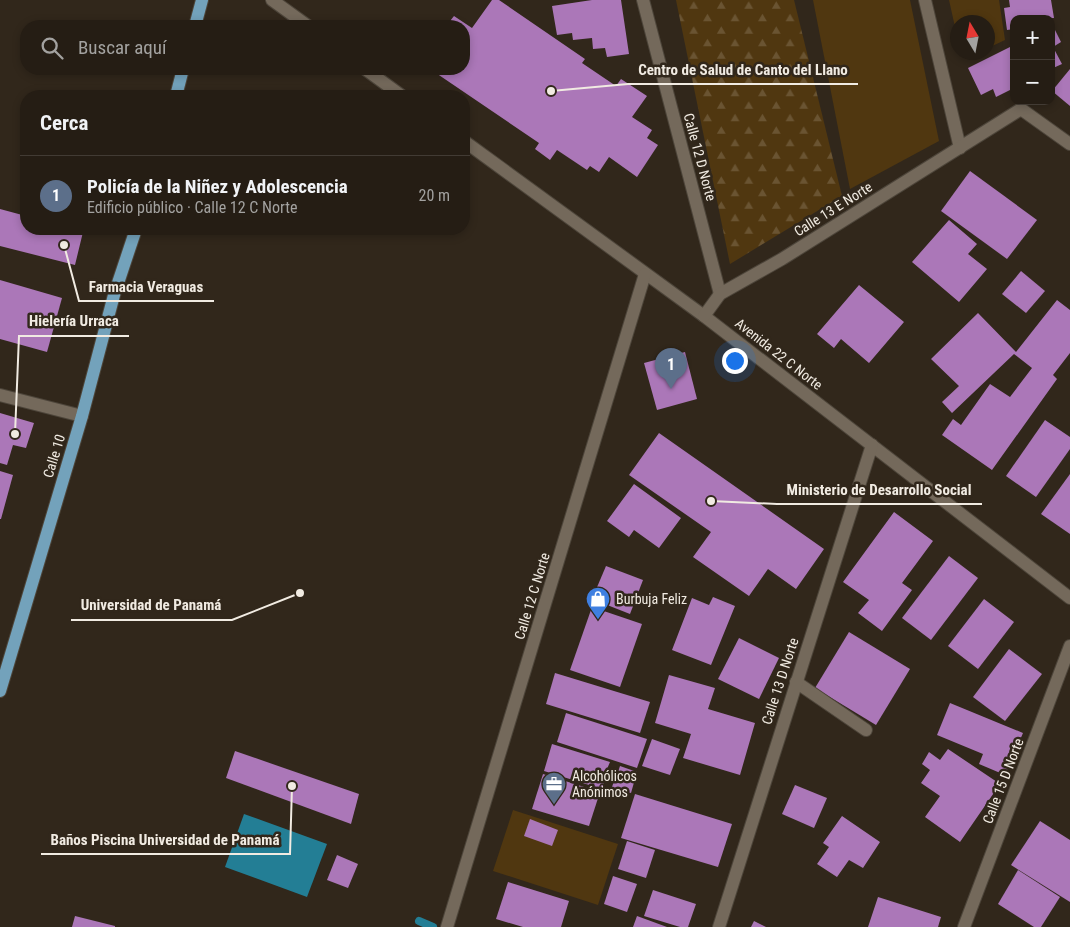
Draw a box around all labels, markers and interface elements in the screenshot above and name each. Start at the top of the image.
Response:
north arrow [950,15,995,60]
map controls [1010,15,1055,105]
button: + [1010,15,1055,60]
search box [20,20,470,75]
icon: search [38,34,66,62]
text: Buscar aquí [78,36,167,59]
callout: Centro de Salud de Canto del Llano [628,54,858,84]
button: − [1010,60,1055,105]
text: Centro de Salud de Canto del Llano [638,61,848,79]
text: Cerca [40,111,88,135]
street label: Calle 12 D Norte [681,111,719,203]
text: Policía de la Niñez y Adolescencia [87,175,348,198]
street label: Calle 13 E Norte [791,178,875,239]
text: 1 [52,186,60,205]
text: 20 m [418,186,450,205]
text: Edificio público · Calle 12 C Norte [87,198,297,217]
callout: Farmacia Veraguas [79,271,214,301]
text: Farmacia Veraguas [89,278,203,296]
callout: Hielería Urraca [19,306,129,336]
text: Hielería Urraca [29,312,119,330]
street label: Avenida 22 C Norte [732,315,826,393]
pin: 1 [655,348,687,389]
your location [722,348,748,374]
street label: Calle 10 [40,432,68,480]
callout: Ministerio de Desarrollo Social [777,474,982,504]
text: Ministerio de Desarrollo Social [787,481,971,499]
street label: Calle 12 C Norte [511,550,553,641]
shop icon: Burbuja Feliz [585,586,611,620]
callout: Universidad de Panamá [71,590,232,620]
place label: Burbuja Feliz [616,591,687,607]
text: Universidad de Panamá [81,596,221,614]
street label: Calle 13 D Norte [758,635,802,726]
street label: Calle 15 D Norte [979,736,1027,826]
place label: Alcohólicos Anónimos [572,768,637,800]
office icon: Alcohólicos Anónimos [541,771,567,805]
callout: Baños Piscina Universidad de Panamá [41,824,290,854]
text: Baños Piscina Universidad de Panamá [50,831,280,849]

